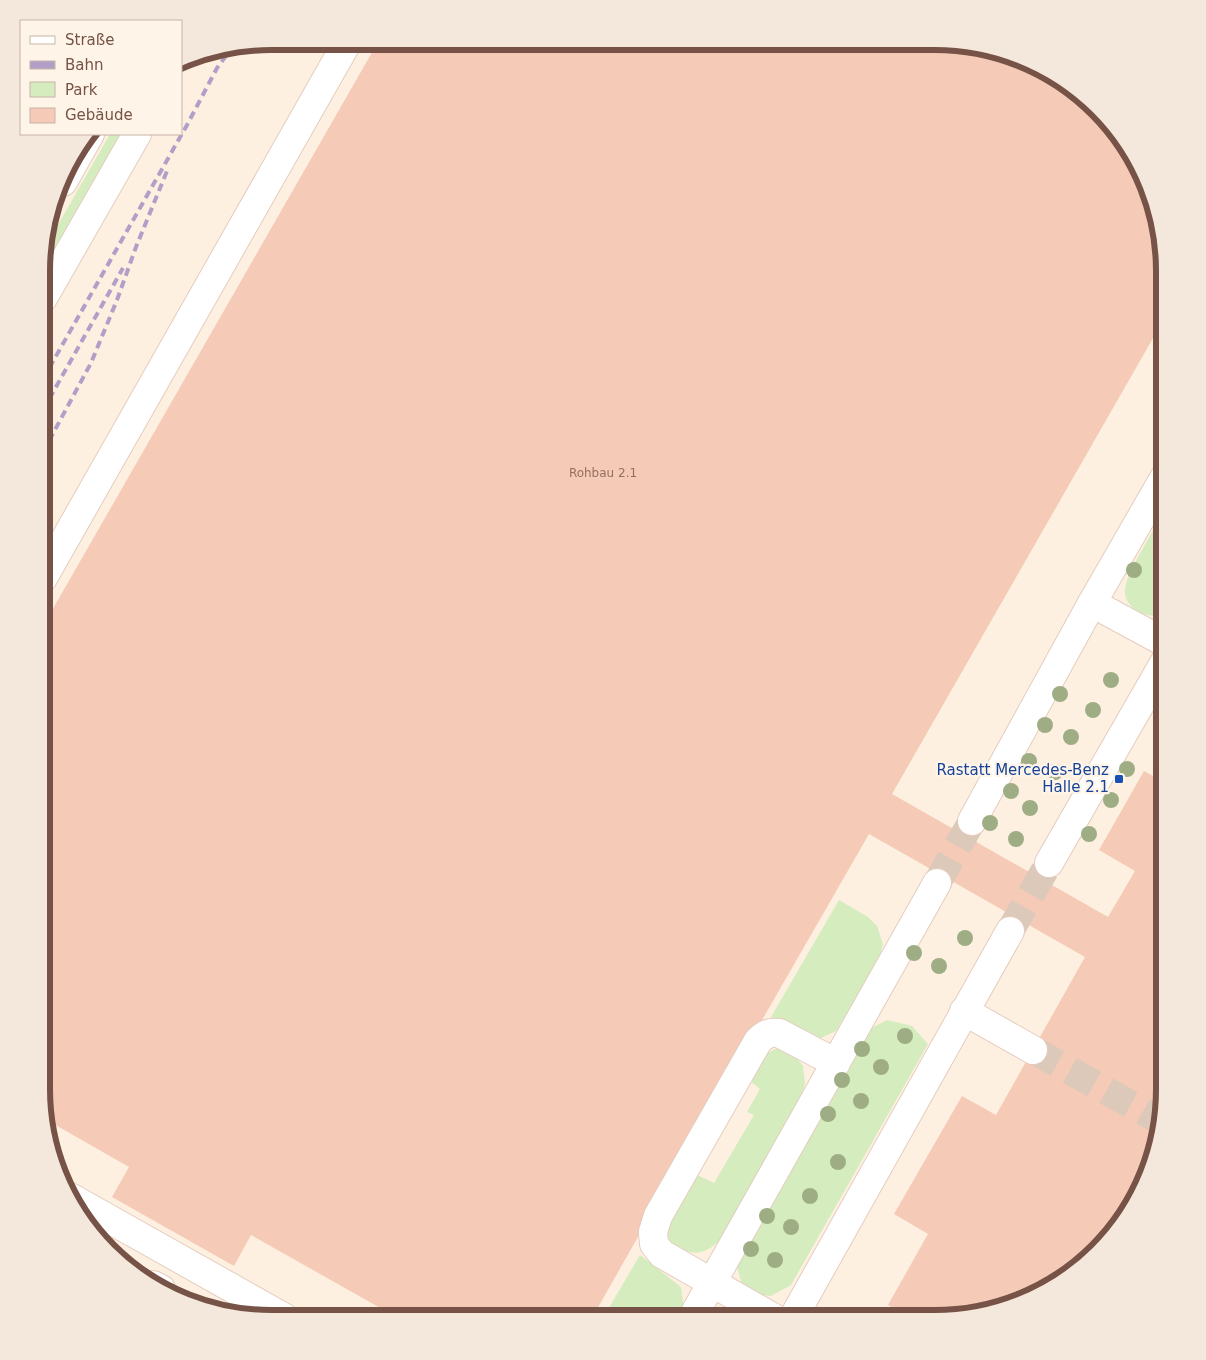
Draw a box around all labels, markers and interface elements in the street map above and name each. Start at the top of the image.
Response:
legend [20,20,182,135]
text: Straße [65,31,114,49]
text: Bahn [65,56,104,74]
text: Park [65,81,98,99]
text: Gebäude [65,106,133,124]
house number: Rohbau 2.1 [569,466,637,480]
place label: Rastatt Mercedes-Benz Halle 2.1 [936,761,1109,796]
marker: Rastatt Mercedes-Benz Halle 2.1 [1113,773,1125,785]

